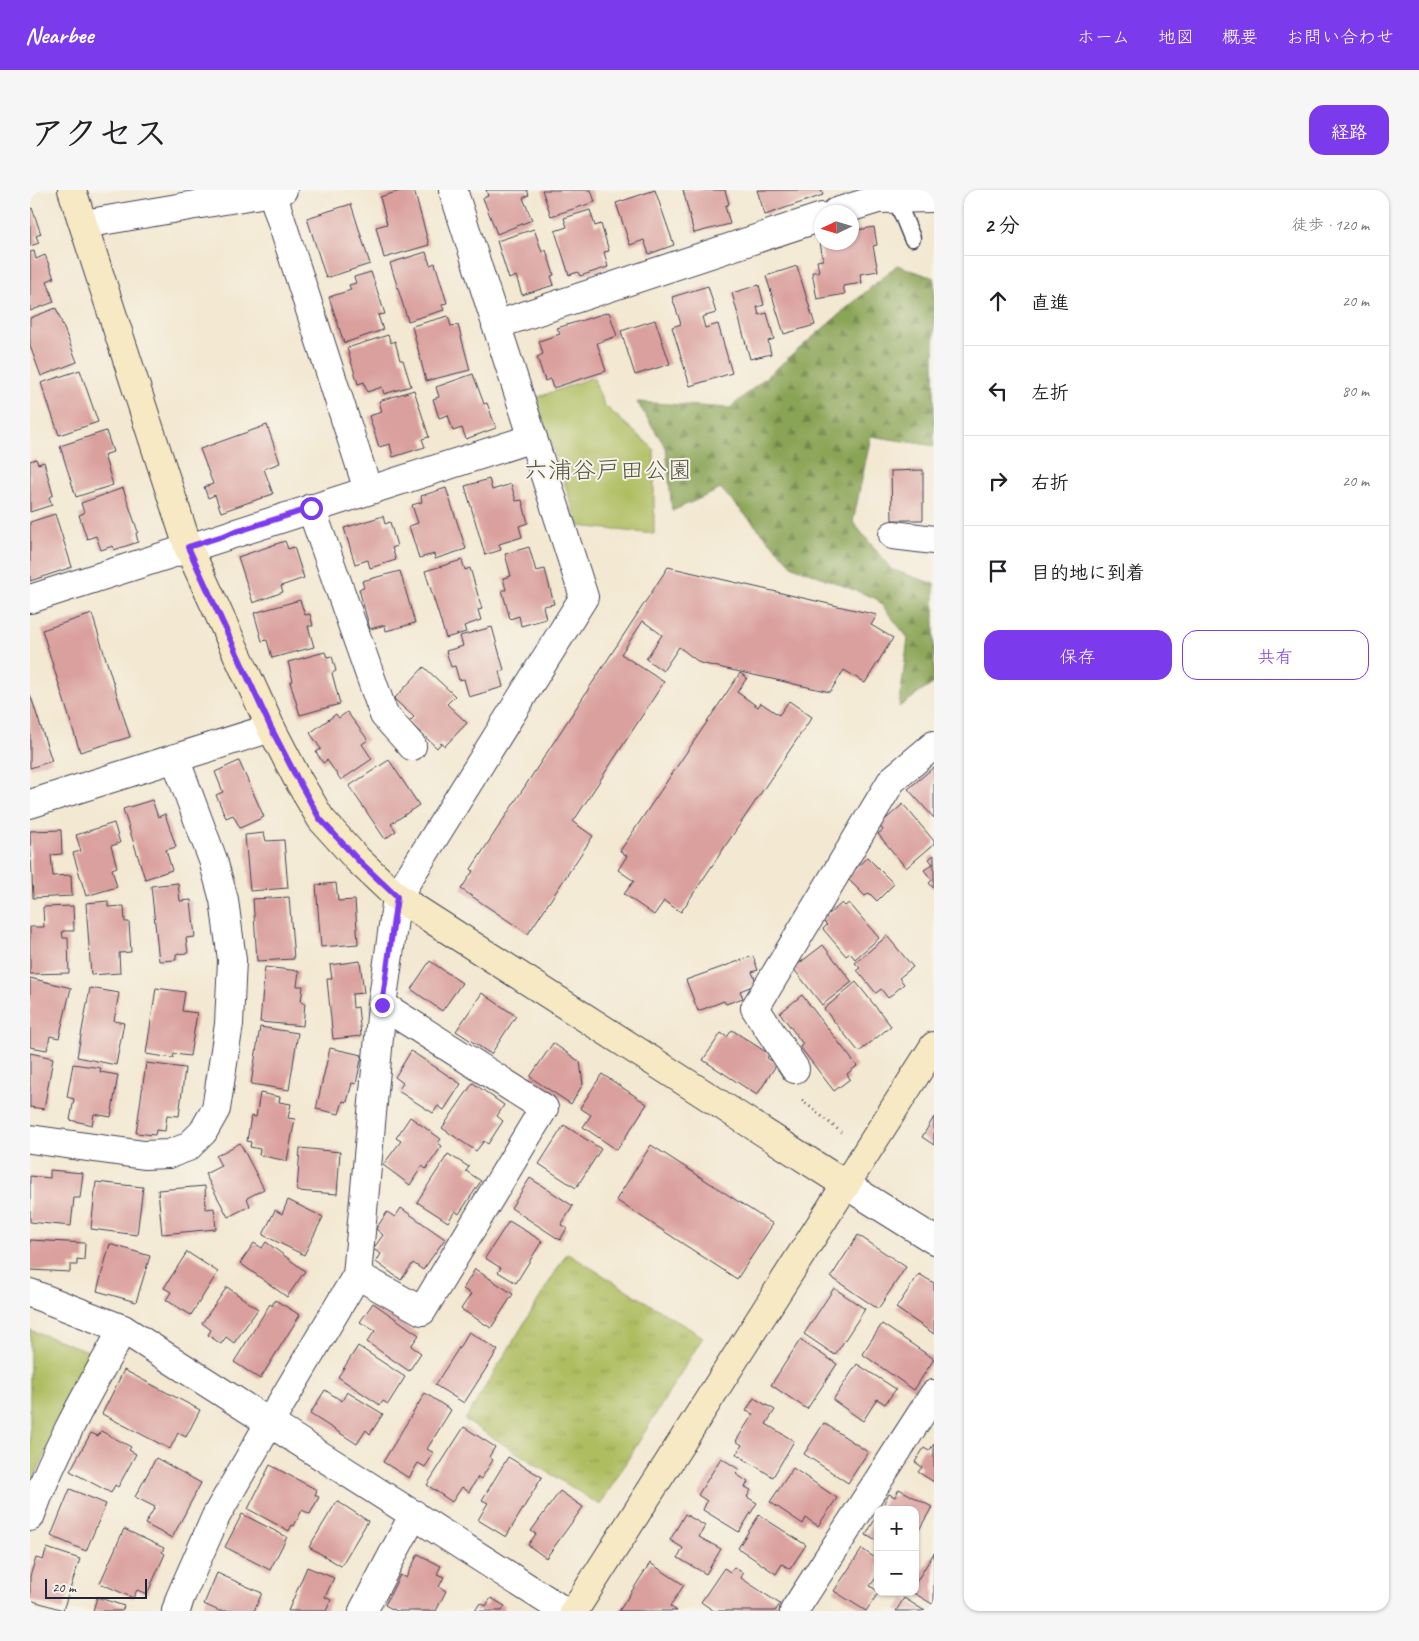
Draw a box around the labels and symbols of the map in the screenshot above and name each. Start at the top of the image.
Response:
north arrow [814,205,859,250]
park label: 六浦谷戸田公園 [524,455,692,485]
route start [300,497,323,520]
route end [371,994,394,1017]
scale bar [45,1576,148,1599]

